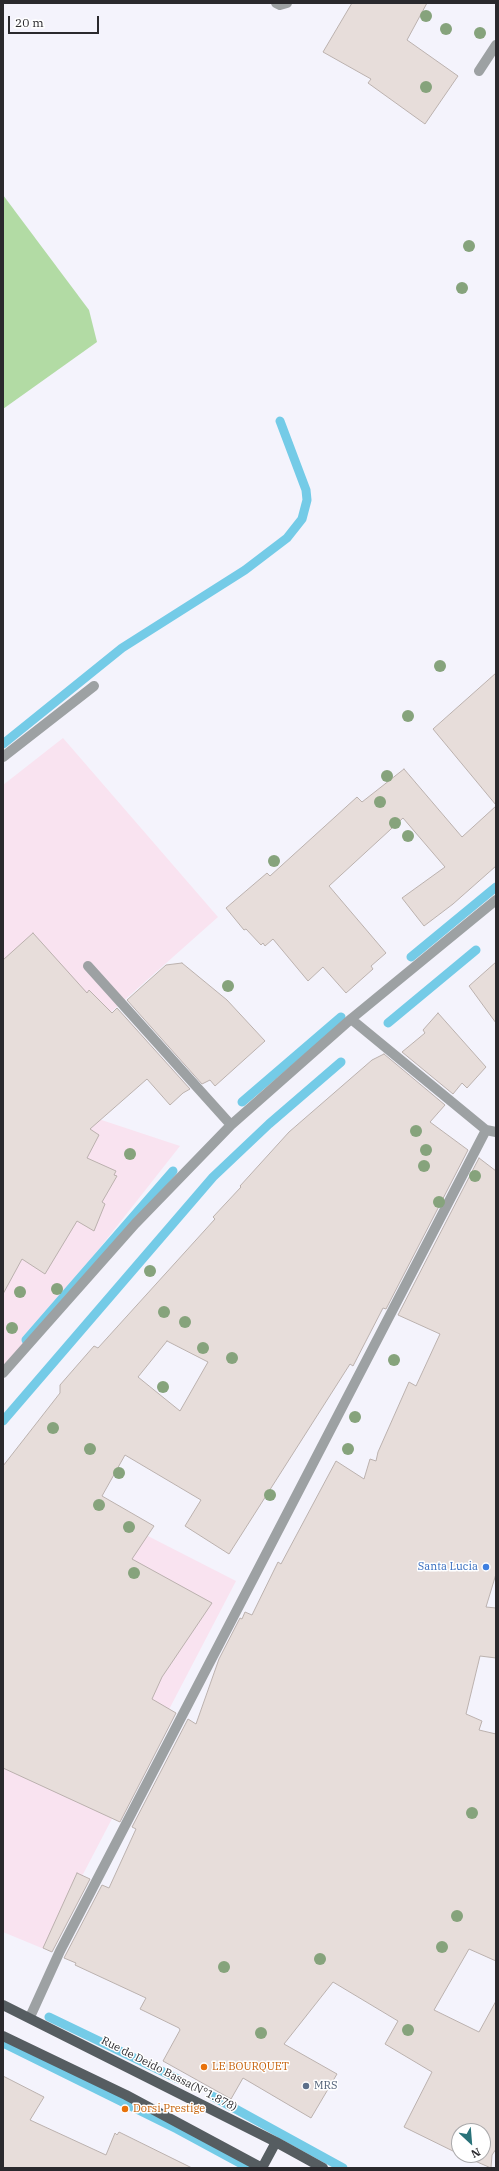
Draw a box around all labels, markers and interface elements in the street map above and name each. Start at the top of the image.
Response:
scale bar [10,8,101,34]
text: 20 m [15,15,44,30]
place label: Santa Lucia [418,1560,478,1574]
marker: Santa Lucia [481,1562,491,1572]
street label: Rue de Deido Bassa(N°1.878) [99,2034,239,2114]
place label: LE BOURQUET [212,2060,289,2074]
marker: LE BOURQUET [199,2062,209,2072]
place label: MRS [314,2079,337,2093]
marker: MRS [301,2081,311,2091]
place label: Dorsi Prestige [133,2102,205,2116]
marker: Dorsi Prestige [120,2104,130,2114]
north arrow [451,2123,491,2163]
text: N [469,2145,483,2161]

